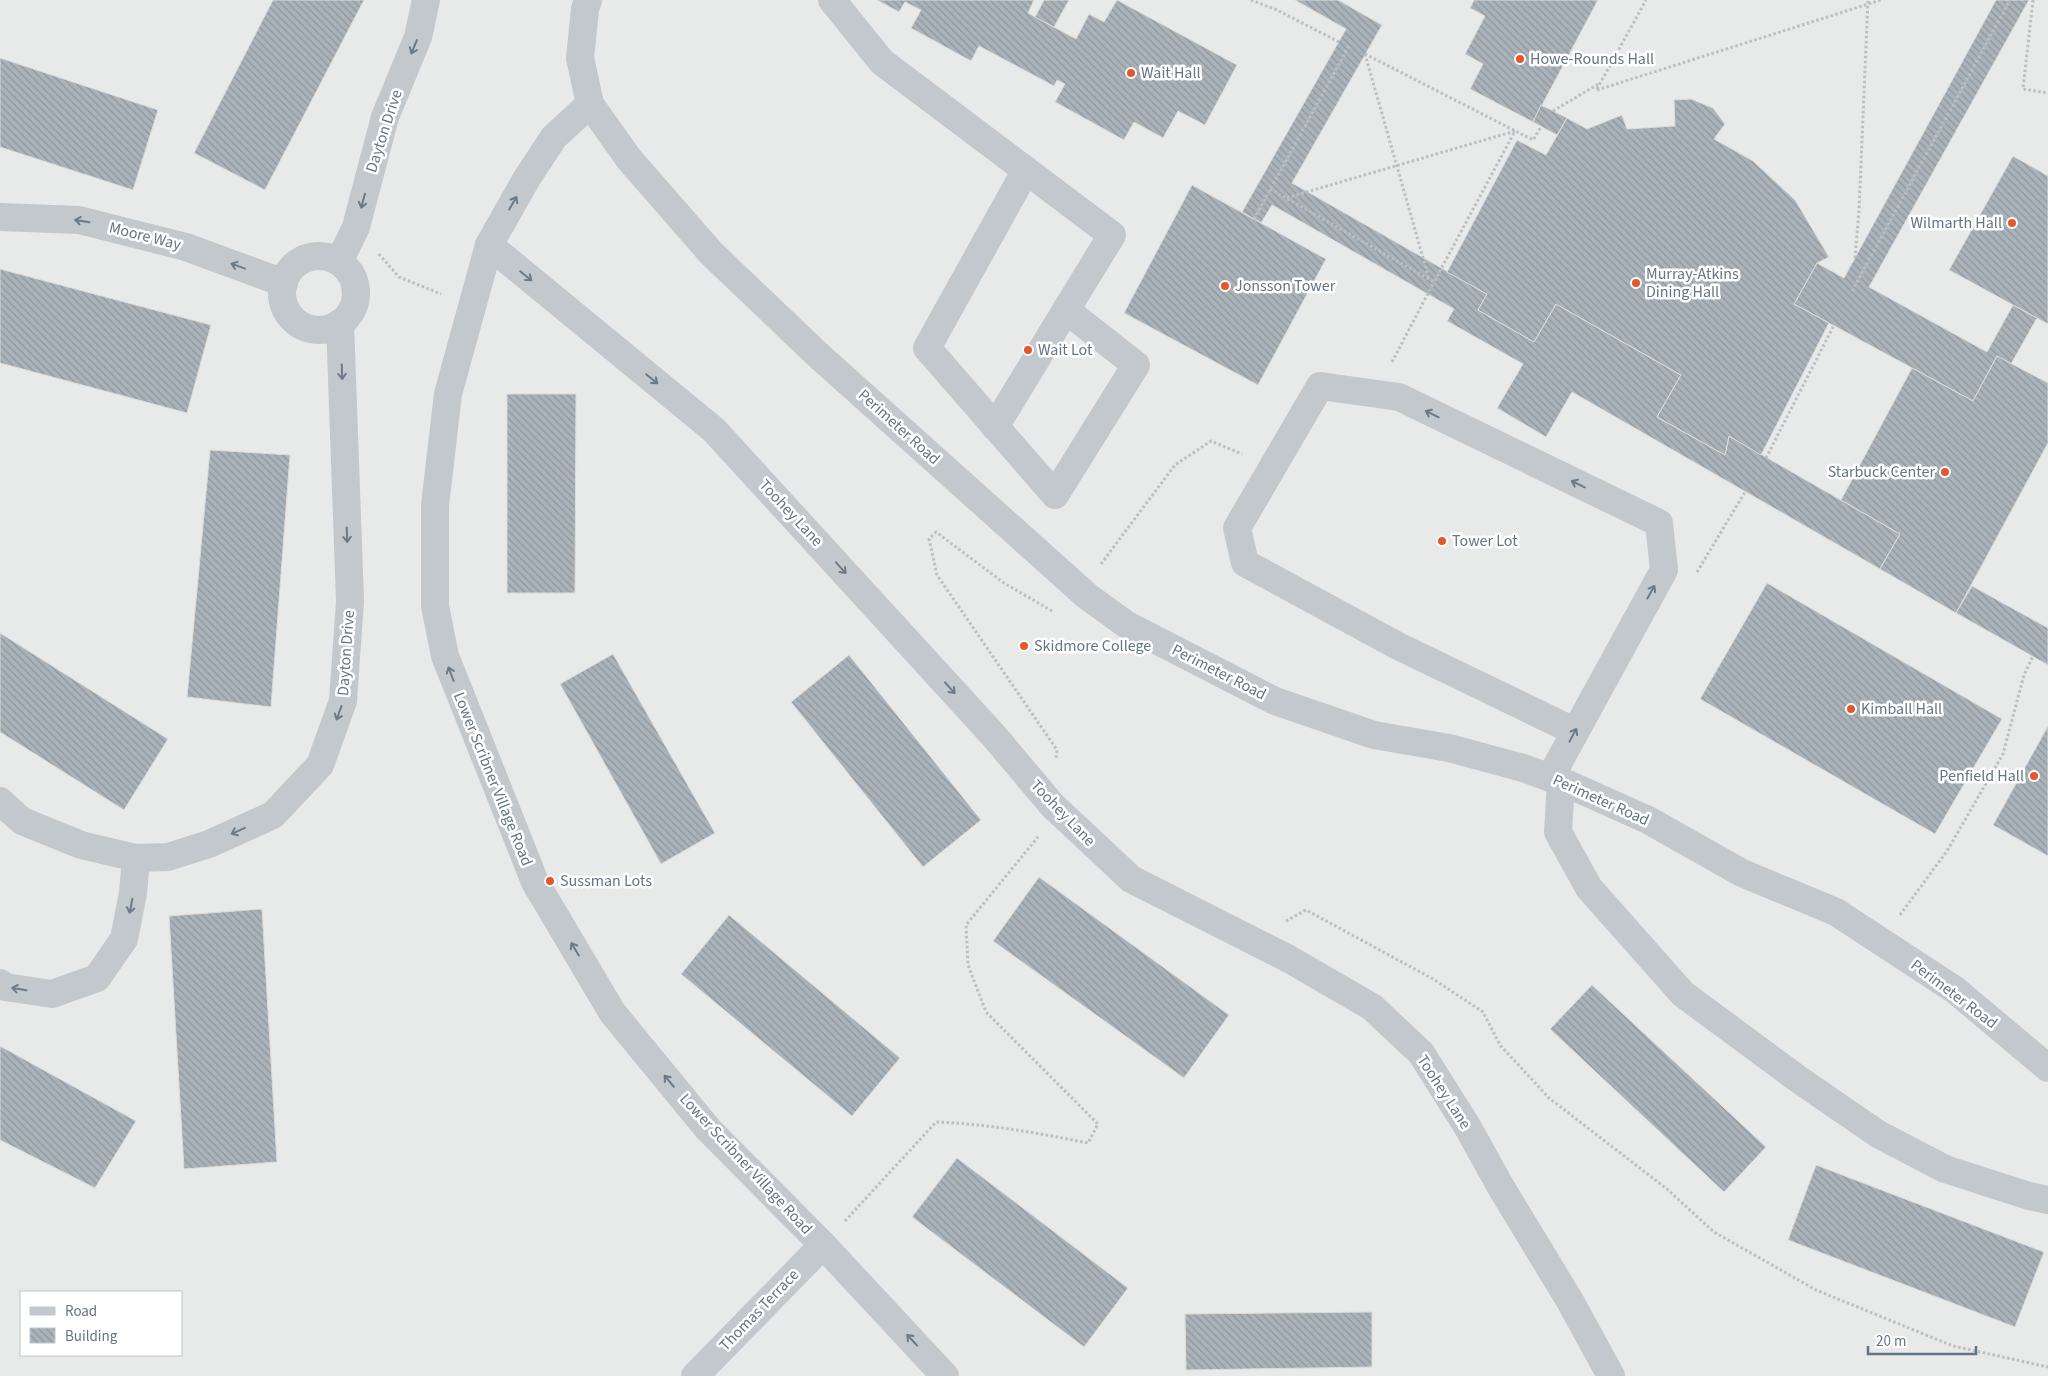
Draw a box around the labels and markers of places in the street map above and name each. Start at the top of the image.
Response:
place label: Howe-Rounds Hall [1530,48,1654,70]
marker: Howe-Rounds Hall [1514,53,1526,65]
place label: Wait Hall [1141,62,1201,84]
marker: Wait Hall [1125,67,1137,79]
place label: Wilmarth Hall [1911,212,2002,234]
marker: Wilmarth Hall [2006,217,2018,229]
place label: Murray-Atkins Dining Hall [1646,263,1739,303]
place label: Jonsson Tower [1235,275,1336,297]
marker: Murray-Atkins Dining Hall [1630,277,1642,289]
marker: Jonsson Tower [1219,280,1231,292]
place label: Wait Lot [1038,339,1093,361]
marker: Wait Lot [1022,344,1034,356]
place label: Starbuck Center [1828,461,1935,483]
marker: Starbuck Center [1939,466,1951,478]
place label: Tower Lot [1452,530,1518,552]
marker: Tower Lot [1436,535,1448,547]
place label: Skidmore College [1034,635,1151,657]
marker: Skidmore College [1018,640,1030,652]
place label: Kimball Hall [1861,698,1942,720]
marker: Kimball Hall [1845,703,1857,715]
place label: Penfield Hall [1939,765,2024,787]
marker: Penfield Hall [2028,770,2040,782]
place label: Sussman Lots [560,870,652,892]
marker: Sussman Lots [544,875,556,887]

